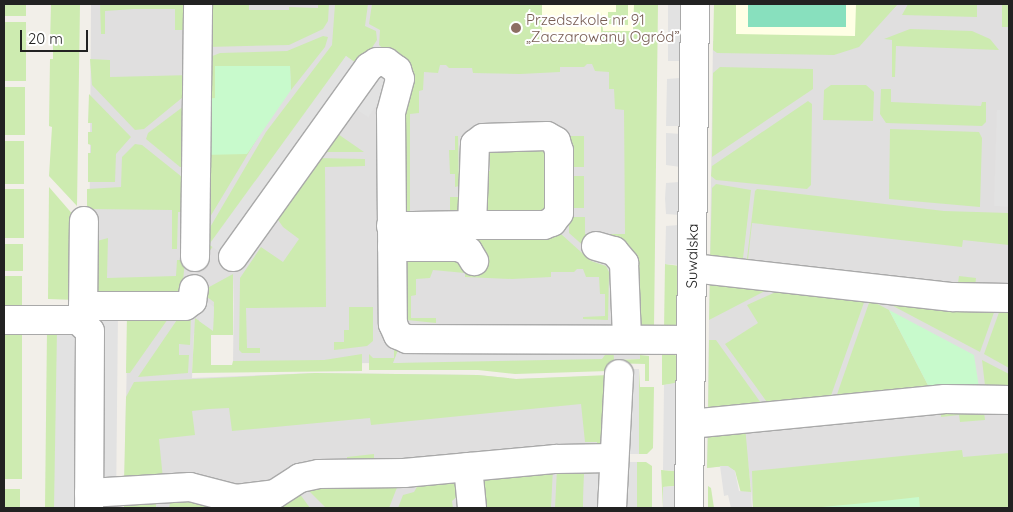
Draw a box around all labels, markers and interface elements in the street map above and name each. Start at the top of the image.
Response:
place label: Przedszkole nr 91 „Zaczarowany Ogród” [526,10,680,45]
scale bar [22,20,90,52]
marker: Przedszkole nr 91 „Zaczarowany Ogród” [510,22,522,34]
text: 20 m [28,29,63,48]
street label: Suwalska [682,223,702,289]

